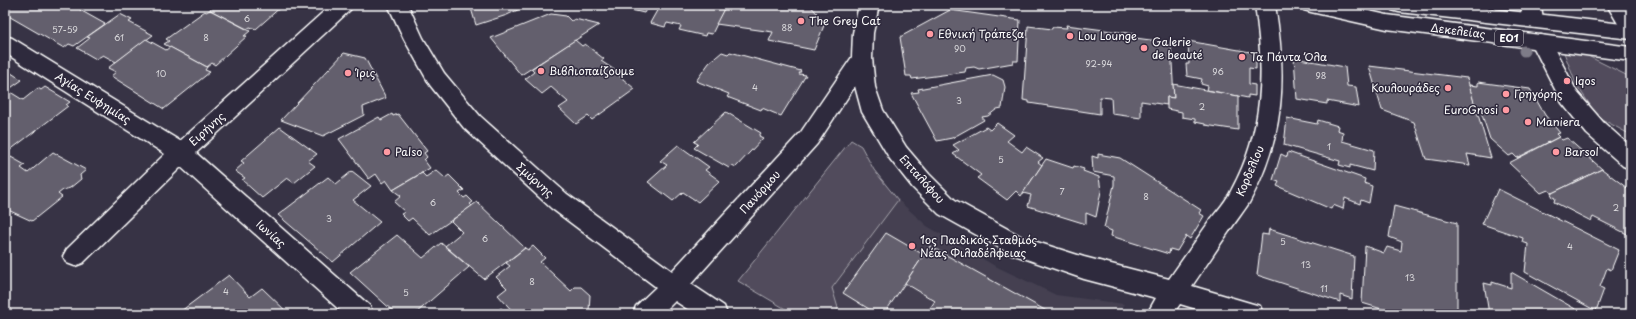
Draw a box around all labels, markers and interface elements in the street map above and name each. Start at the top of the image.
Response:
house number: 6 [244,11,250,25]
place label: The Grey Cat [809,12,881,29]
marker: The Grey Cat [796,16,806,26]
street label: Δεκελείας [1430,19,1487,42]
house number: 88 [781,20,793,34]
house number: 57-59 [52,22,78,36]
place label: Εθνική Τράπεζα [938,25,1024,42]
place label: Lou Lounge [1078,27,1137,44]
marker: Εθνική Τράπεζα [925,29,935,39]
house number: 61 [114,30,124,44]
house number: 8 [203,30,209,44]
road number: ΕΟ1 [1495,30,1523,46]
marker: Lou Lounge [1065,31,1075,41]
place label: Galerie de beauté [1152,33,1203,63]
house number: 90 [954,41,966,55]
marker: Galerie de beauté [1139,43,1149,53]
place label: Τα Πάντα Όλα [1250,48,1327,65]
marker: Τα Πάντα Όλα [1237,52,1247,62]
house number: 92-94 [1086,56,1112,70]
place label: Βιβλιοπαίζουμε [549,62,634,79]
place label: Ίρις [354,64,376,81]
house number: 96 [1212,64,1224,78]
house number: 10 [156,66,167,80]
marker: Βιβλιοπαίζουμε [536,66,546,76]
street label: Αγίας Ευφημίας [52,67,135,128]
marker: Ίρις [343,68,353,78]
house number: 98 [1316,68,1326,82]
place label: Iqos [1575,72,1596,89]
marker: Iqos [1562,76,1572,86]
place label: Κουλουράδες [1371,79,1440,96]
house number: 4 [752,80,758,94]
marker: Κουλουράδες [1443,83,1453,93]
place label: Γρηγόρης [1514,85,1563,102]
marker: Γρηγόρης [1501,89,1511,99]
house number: 3 [956,93,962,107]
house number: 2 [1199,99,1205,113]
place label: EuroGnosi [1444,101,1498,118]
marker: EuroGnosi [1501,105,1511,115]
street label: Ειρήνης [185,108,229,150]
place label: Maniera [1536,113,1581,130]
marker: Maniera [1523,117,1533,127]
house number: 1 [1327,139,1331,153]
place label: Palso [395,143,422,160]
street label: Κορδελίου [1231,143,1268,199]
place label: Barsol [1564,143,1599,160]
marker: Palso [382,147,392,157]
marker: Barsol [1551,147,1561,157]
street label: Επταλόφου [896,151,949,207]
house number: 5 [998,152,1004,166]
street label: Σμύρνης [513,158,558,201]
street label: Πανόρμου [735,166,784,217]
house number: 7 [1059,184,1065,198]
house number: 8 [1143,189,1149,203]
house number: 6 [430,195,436,209]
house number: 2 [1613,200,1619,214]
house number: 3 [326,211,332,225]
street label: Ιωνίας [253,216,290,252]
house number: 6 [482,231,488,245]
place label: 1ος Παιδικός Σταθμός Νέας Φιλαδέλφειας [920,231,1038,261]
house number: 5 [1280,234,1286,248]
house number: 4 [1567,239,1573,253]
marker: 1ος Παιδικός Σταθμός Νέας Φιλαδέλφειας [907,241,917,251]
house number: 13 [1301,257,1311,271]
house number: 13 [1405,270,1415,284]
house number: 8 [529,274,535,288]
house number: 11 [1320,281,1328,295]
house number: 4 [223,284,229,298]
house number: 5 [403,285,409,299]

